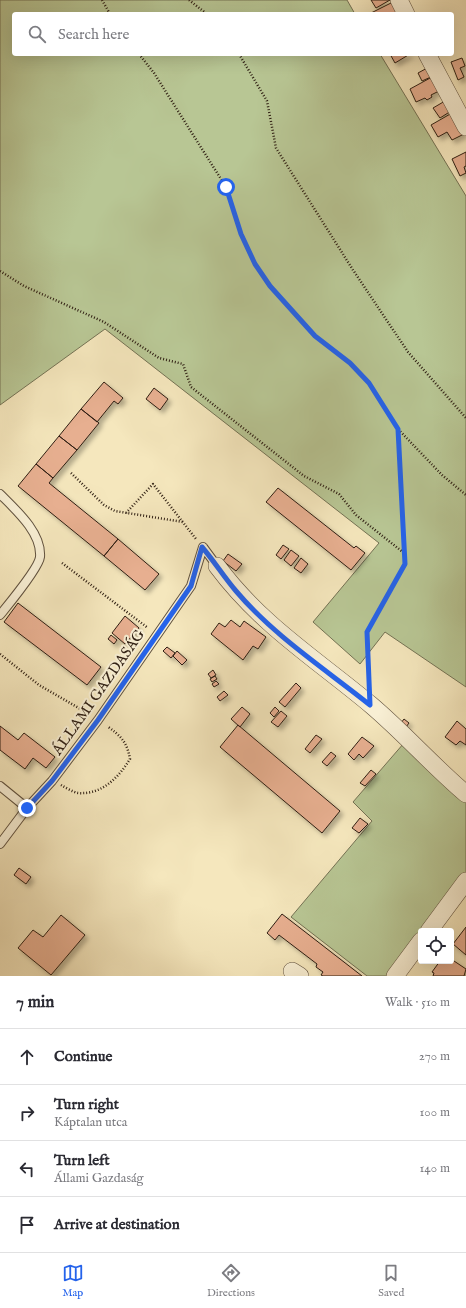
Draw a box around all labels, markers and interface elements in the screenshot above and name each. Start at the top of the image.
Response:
search box [12,12,454,56]
icon: search [26,23,48,45]
text: Search here [58,25,129,44]
route start [217,178,235,196]
street label: ÁLLAMI GAZDASÁG [47,626,149,760]
route end [18,799,36,817]
map controls [418,928,454,964]
button: locate [418,928,454,964]
text: 7 min [16,992,54,1013]
text: Walk · 510 m [385,994,450,1011]
icon: ahead [16,1046,38,1068]
text: Continue [54,1047,112,1066]
text: 270 m [419,1048,450,1065]
text: Turn right [54,1095,119,1114]
icon: right [16,1102,38,1124]
text: 100 m [420,1104,450,1121]
text: Káptalan utca [54,1114,128,1131]
text: Turn left [54,1151,110,1170]
icon: left [16,1158,38,1180]
text: 140 m [420,1160,450,1177]
text: Állami Gazdaság [54,1170,144,1187]
icon: arrive [16,1214,38,1236]
text: Arrive at destination [54,1215,180,1234]
tab: Map [62,1262,84,1300]
tab: Directions [207,1262,255,1300]
tab: Saved [378,1262,404,1300]

